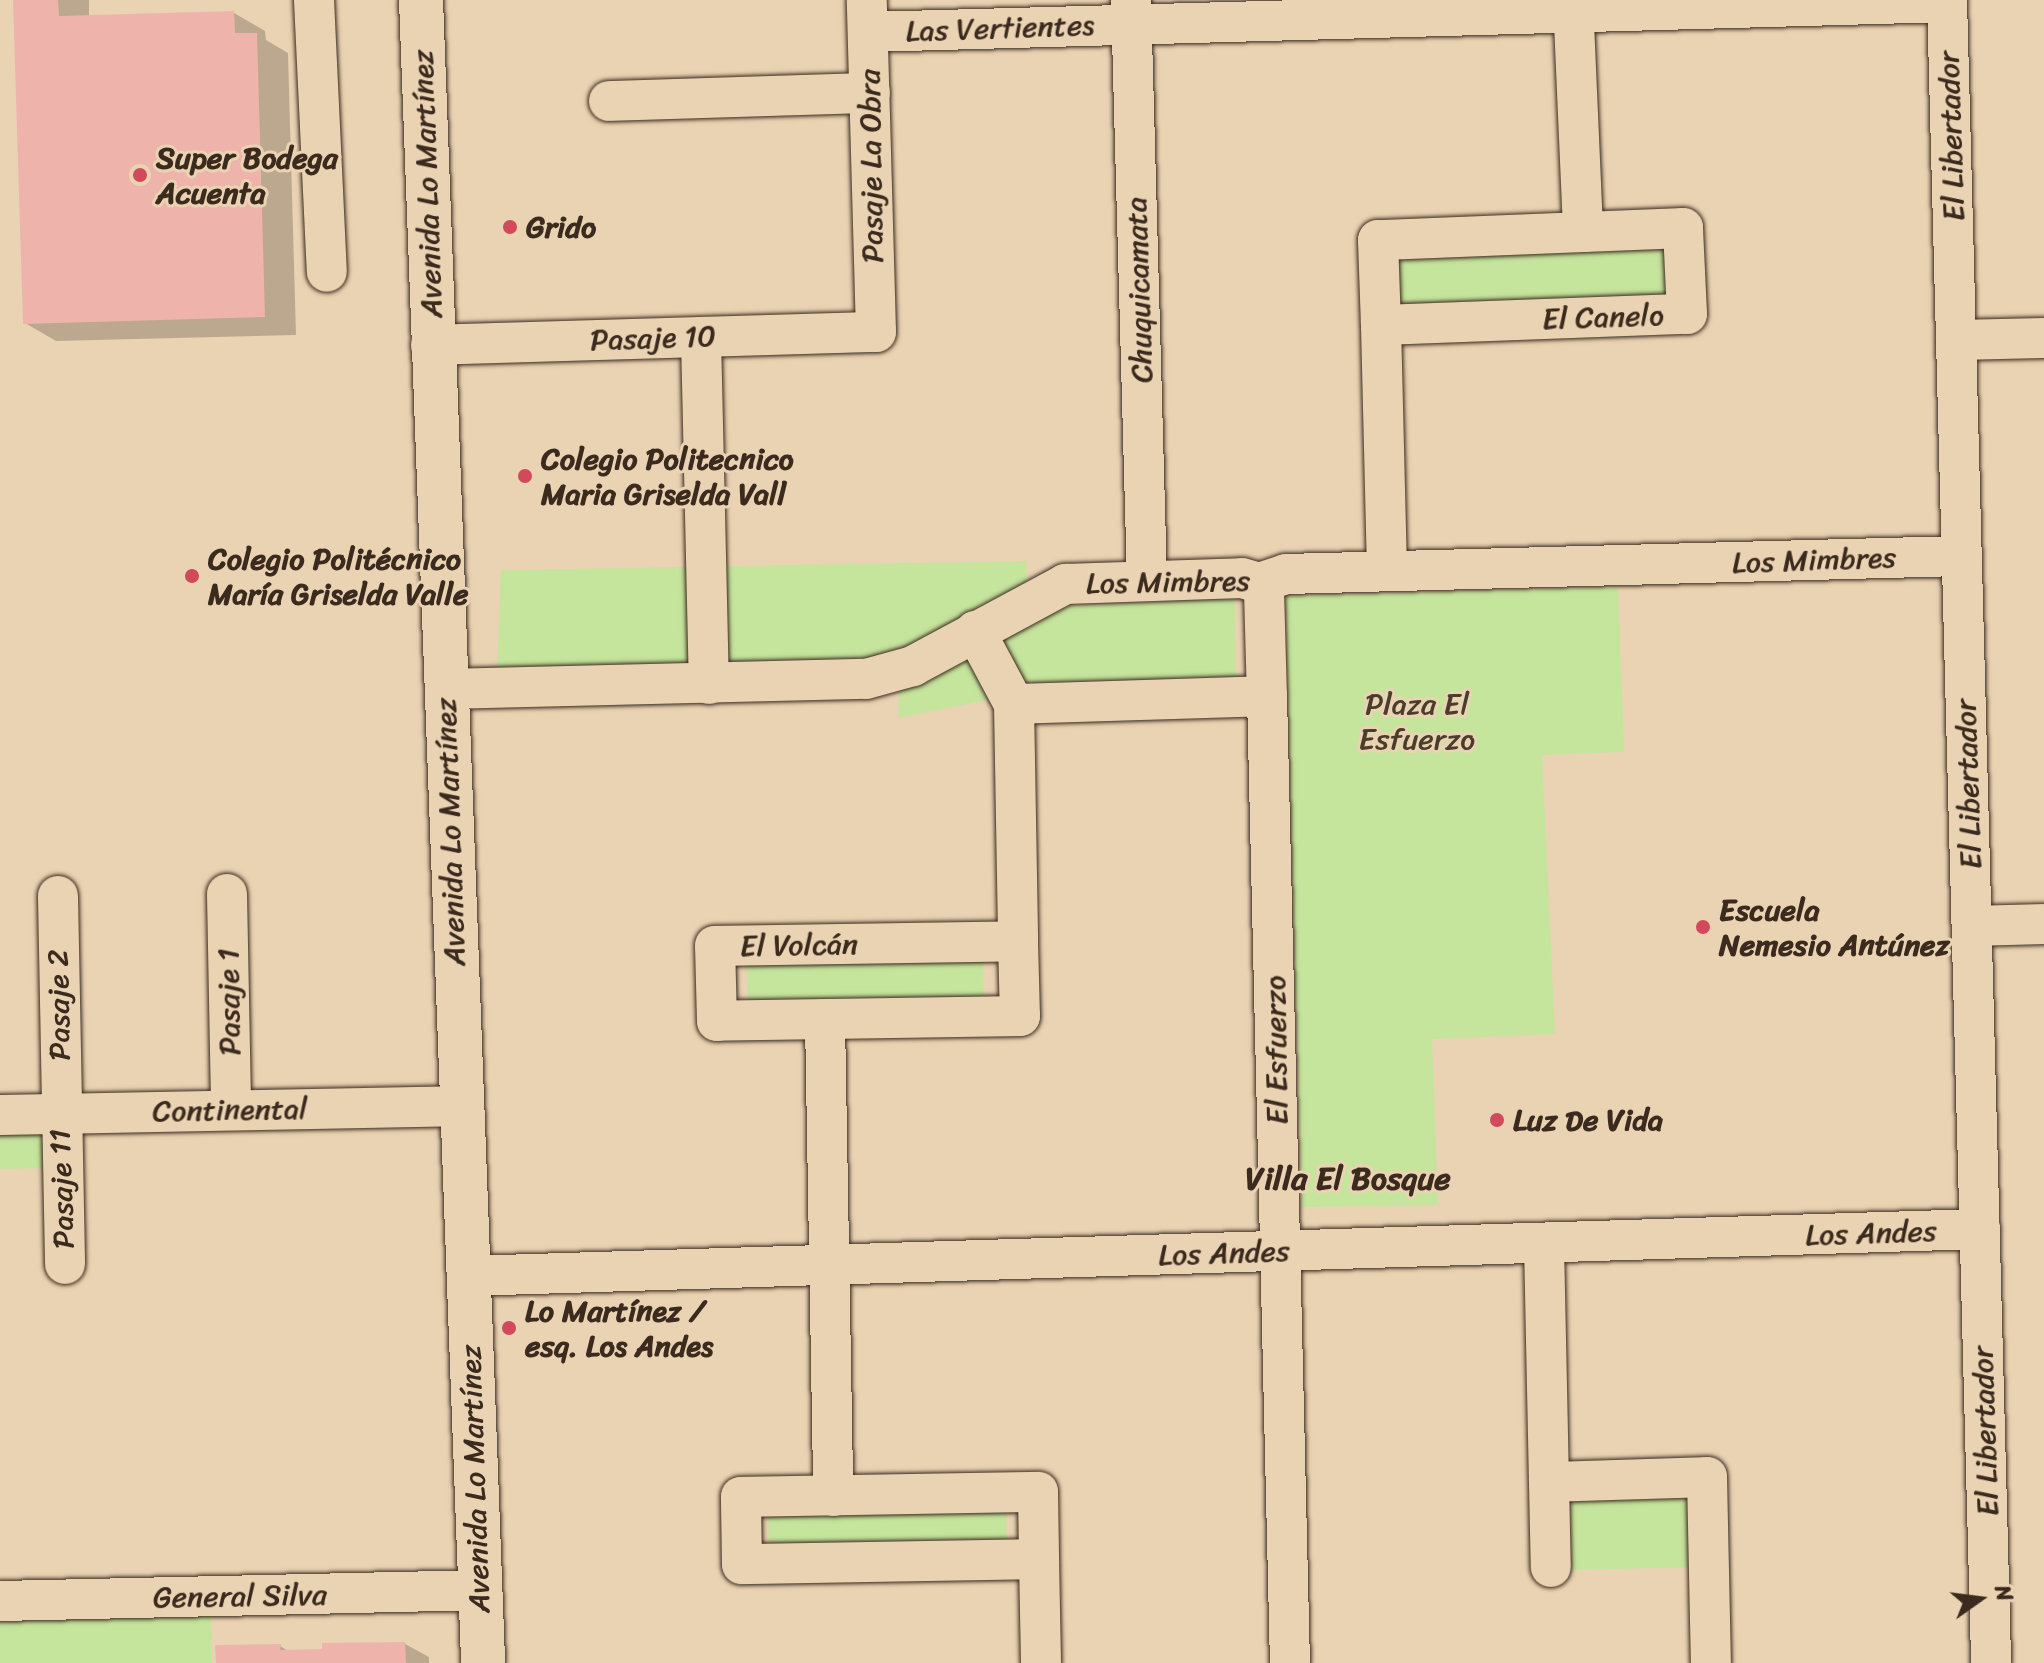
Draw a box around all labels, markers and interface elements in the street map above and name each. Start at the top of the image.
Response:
street label: Las Vertientes [905,7,1095,49]
street label: Avenida Lo Martínez [404,49,450,319]
street label: El Libertador [1930,51,1972,221]
street label: Pasaje La Obra [851,69,891,263]
place label: Super Bodega Acuenta [156,140,338,210]
marker: Super Bodega Acuenta [131,166,149,184]
street label: Chuquicamata [1118,197,1160,383]
place label: Grido [526,209,596,245]
marker: Grido [501,218,519,236]
street label: El Canelo [1542,297,1664,337]
street label: Pasaje 10 [589,318,717,358]
place label: Colegio Politecnico Maria Griselda Vall [541,441,793,512]
marker: Colegio Politecnico Maria Griselda Vall [516,467,534,485]
street label: Los Mimbres [1731,539,1897,581]
place label: Colegio Politécnico María Griselda Valle [208,541,470,612]
street label: Los Mimbres [1086,563,1250,601]
marker: Colegio Politécnico María Griselda Valle [183,567,201,585]
park label: Plaza El Esfuerzo [1359,686,1475,756]
street label: Avenida Lo Martínez [427,697,473,967]
street label: El Libertador [1947,699,1989,869]
place label: Escuela Nemesio Antúnez [1719,892,1950,962]
marker: Escuela Nemesio Antúnez [1694,918,1712,936]
street label: El Volcán [740,926,858,964]
street label: Pasaje 1 [210,948,248,1056]
street label: Pasaje 2 [40,949,78,1061]
street label: El Esfuerzo [1257,975,1295,1125]
street label: Continental [152,1091,308,1129]
place label: Luz De Vida [1513,1102,1663,1138]
marker: Luz De Vida [1488,1111,1506,1129]
street label: Pasaje 11 [42,1128,82,1250]
district label: Villa El Bosque [1246,1160,1450,1198]
street label: Los Andes [1805,1213,1937,1253]
street label: Los Andes [1158,1233,1290,1273]
place label: Lo Martínez / esq. Los Andes [525,1293,716,1364]
marker: Lo Martínez / esq. Los Andes [500,1319,518,1337]
street label: Avenida Lo Martínez [452,1344,498,1614]
street label: El Libertador [1964,1346,2006,1516]
north arrow [1940,1559,2020,1639]
street label: General Silva [153,1576,327,1616]
text: N [1983,1581,2025,1605]

